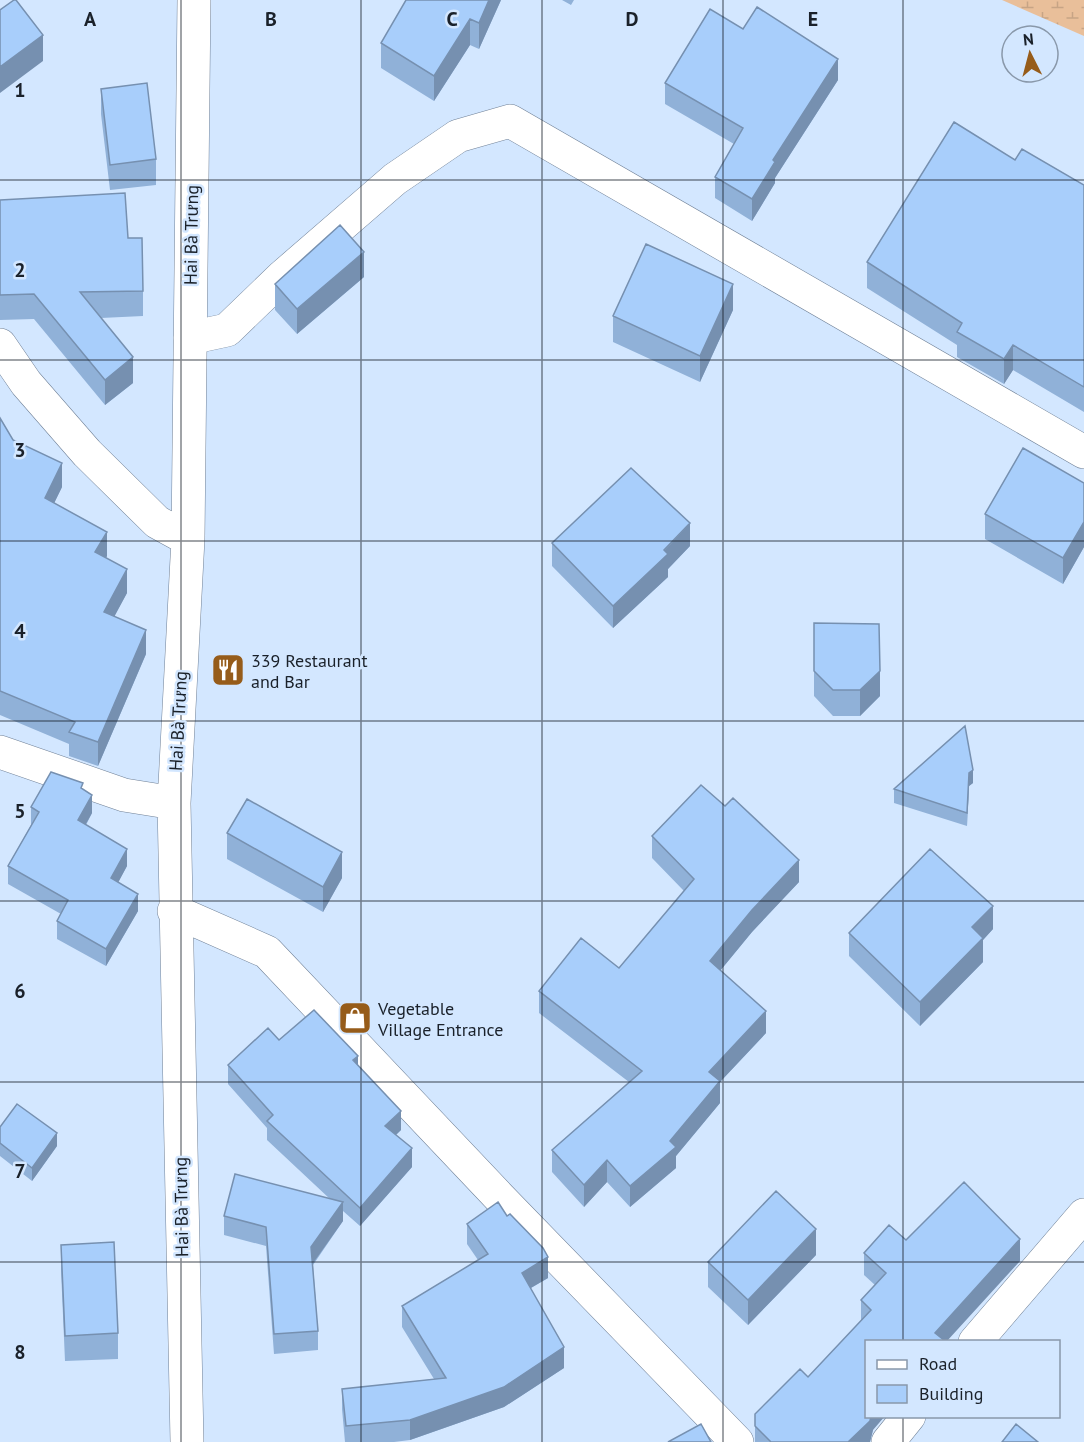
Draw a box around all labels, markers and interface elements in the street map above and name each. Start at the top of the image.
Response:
text: A [84,6,97,32]
text: B [265,6,277,32]
text: C [446,6,458,32]
text: D [626,6,639,32]
text: E [808,6,818,32]
north arrow [1000,24,1060,84]
text: N [1022,29,1035,50]
text: 1 [14,77,26,103]
street label: Hai Bà Trưng [179,185,203,285]
text: 2 [14,257,26,283]
text: 3 [14,437,26,463]
text: 4 [14,618,26,644]
place label: 339 Restaurant and Bar [251,649,368,693]
restaurant icon: 339 Restaurant and Bar [210,652,246,688]
street label: Hai Bà Trưng [164,670,192,772]
text: 5 [14,798,26,824]
text: 6 [14,978,26,1004]
place label: Vegetable Village Entrance [377,997,503,1041]
shop icon: Vegetable Village Entrance [337,1000,373,1036]
street label: Hai Bà Trưng [169,1157,193,1257]
text: 7 [14,1158,26,1184]
text: 8 [14,1339,26,1365]
legend [865,1340,1060,1418]
text: Road [919,1352,957,1375]
text: Building [919,1382,983,1405]

